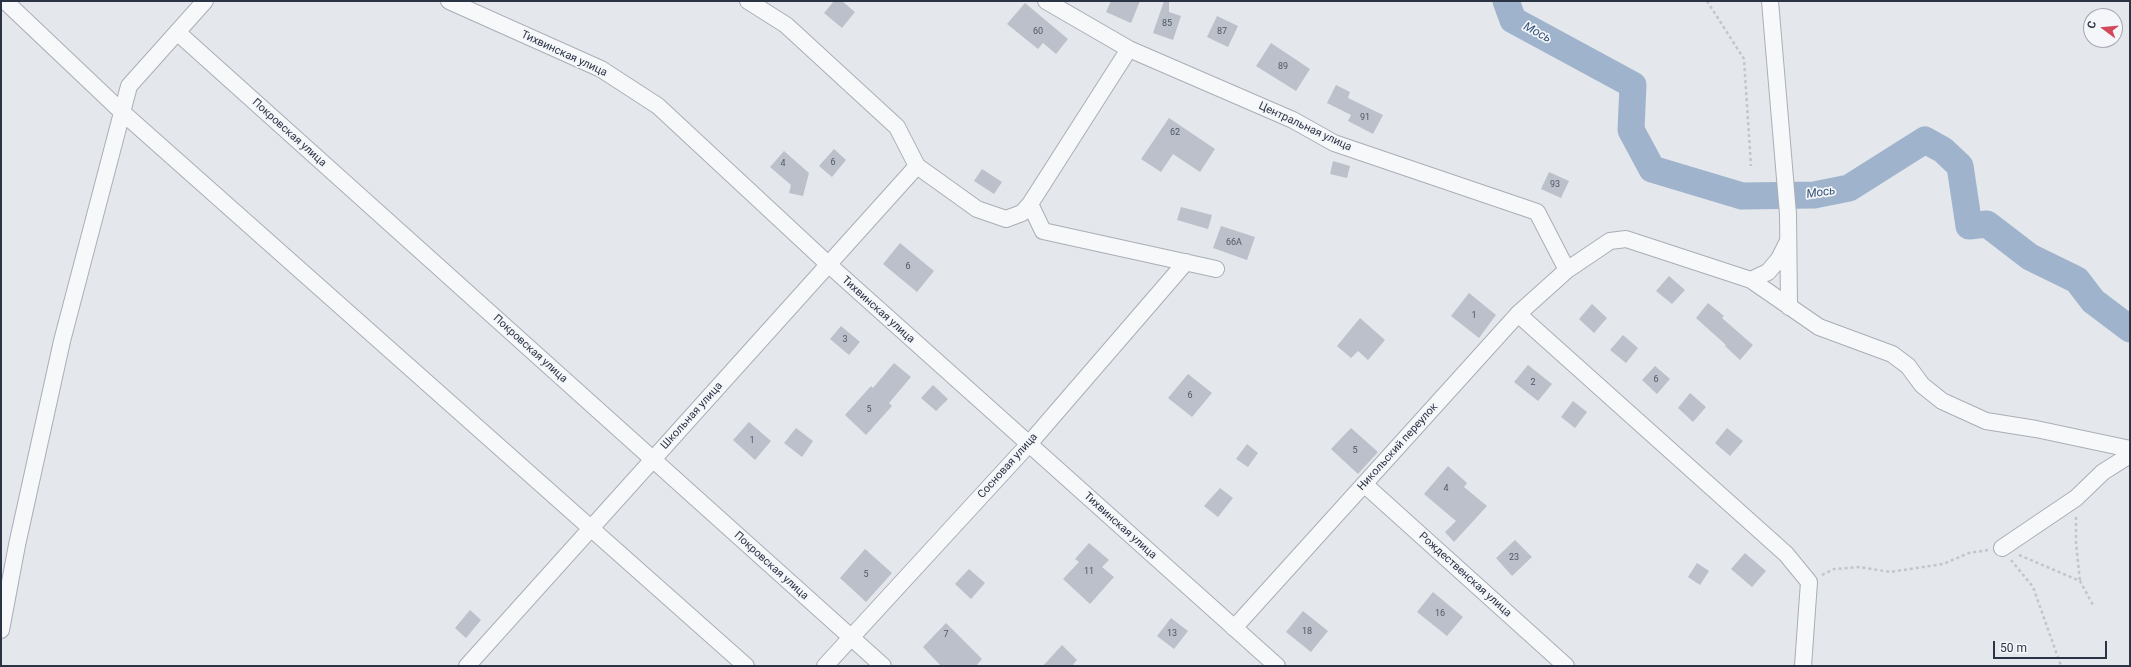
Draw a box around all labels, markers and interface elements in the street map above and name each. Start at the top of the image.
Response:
north arrow [2083,8,2123,48]
house number: 85 [1162,19,1172,29]
water label: Мось [1521,20,1553,46]
text: С [2085,20,2099,30]
house number: 60 [1033,27,1043,37]
house number: 87 [1217,27,1227,37]
street label: Тихвинская улица [519,28,609,80]
house number: 89 [1278,62,1288,72]
street label: Покровская улица [249,96,329,170]
street label: Центральная улица [1256,100,1354,154]
house number: 91 [1360,113,1370,123]
house number: 62 [1170,128,1180,138]
house number: 6 [830,158,836,168]
house number: 4 [780,159,786,169]
house number: 93 [1550,180,1560,190]
water label: Мось [1806,184,1836,202]
house number: 66А [1226,238,1242,248]
house number: 6 [905,262,911,272]
street label: Тихвинская улица [839,274,917,346]
house number: 1 [1471,311,1477,321]
street label: Покровская улица [490,312,570,386]
house number: 3 [842,335,848,345]
house number: 6 [1653,375,1659,385]
house number: 2 [1530,378,1536,388]
street label: Школьная улица [658,380,726,452]
house number: 6 [1187,391,1193,401]
street label: Никольский переулок [1355,400,1441,494]
house number: 5 [866,405,872,415]
street label: Сосновая улица [975,431,1041,501]
house number: 1 [749,436,755,446]
house number: 5 [1352,446,1358,456]
house number: 4 [1443,484,1449,494]
street label: Тихвинская улица [1081,490,1159,562]
street label: Покровская улица [731,529,811,603]
street label: Рождественская улица [1416,530,1514,620]
house number: 23 [1509,553,1519,563]
house number: 11 [1084,567,1094,577]
house number: 5 [863,570,869,580]
house number: 16 [1435,609,1445,619]
house number: 18 [1302,627,1312,637]
house number: 13 [1167,629,1177,639]
house number: 7 [943,630,949,640]
scale bar [1995,633,2109,659]
text: 50 m [2000,641,2027,655]

